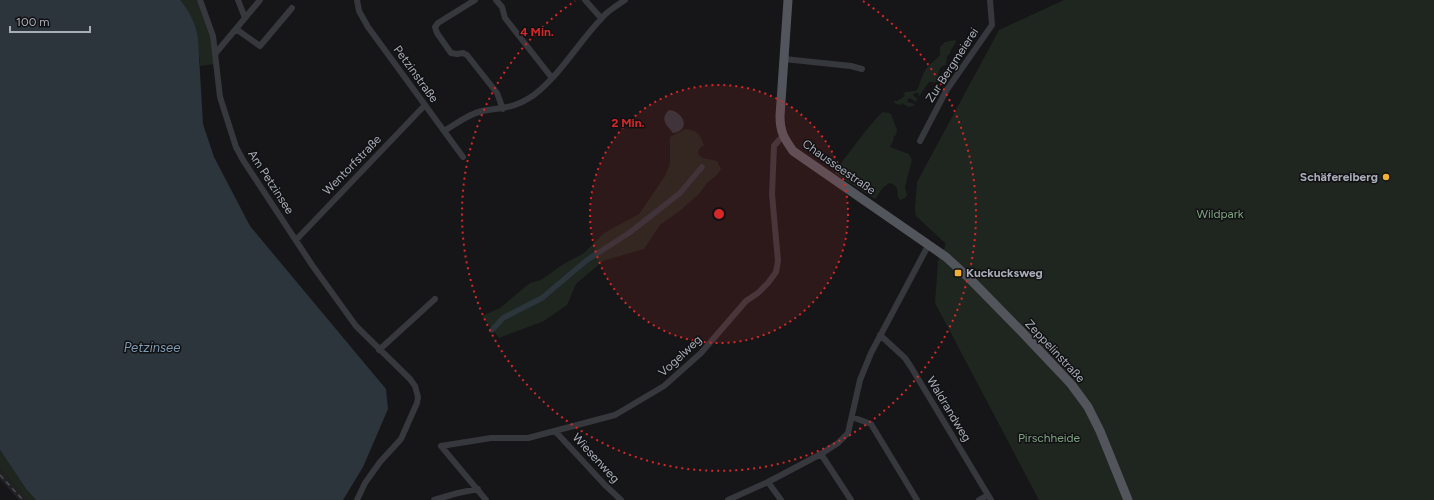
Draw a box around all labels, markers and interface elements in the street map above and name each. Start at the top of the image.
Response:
scale bar [10,8,90,34]
text: 100 m [16,15,50,29]
text: 4 Min. [520,25,554,39]
street label: Zur Bergmeierei [923,25,981,105]
street label: Petzinstraße [391,43,442,106]
text: 2 Min. [611,116,645,130]
street label: Wentorfstraße [320,132,384,198]
street label: Chausseestraße [800,137,879,198]
street label: Am Petzinsee [245,147,297,217]
place label: Schäfereiberg [1300,170,1378,184]
marker: Schäfereiberg [1381,172,1391,182]
centre of rings [712,207,726,221]
park label: Wildpark [1196,207,1244,221]
place label: Kuckucksweg [966,266,1043,280]
marker: Kuckucksweg [953,268,963,278]
street label: Zeppelinstraße [1022,317,1088,386]
street label: Vogelweg [656,332,704,380]
water label: Petzinsee [124,340,180,355]
street label: Waldrandweg [924,374,974,444]
street label: Wiesenweg [570,430,622,486]
park label: Pirschheide [1018,431,1081,445]

